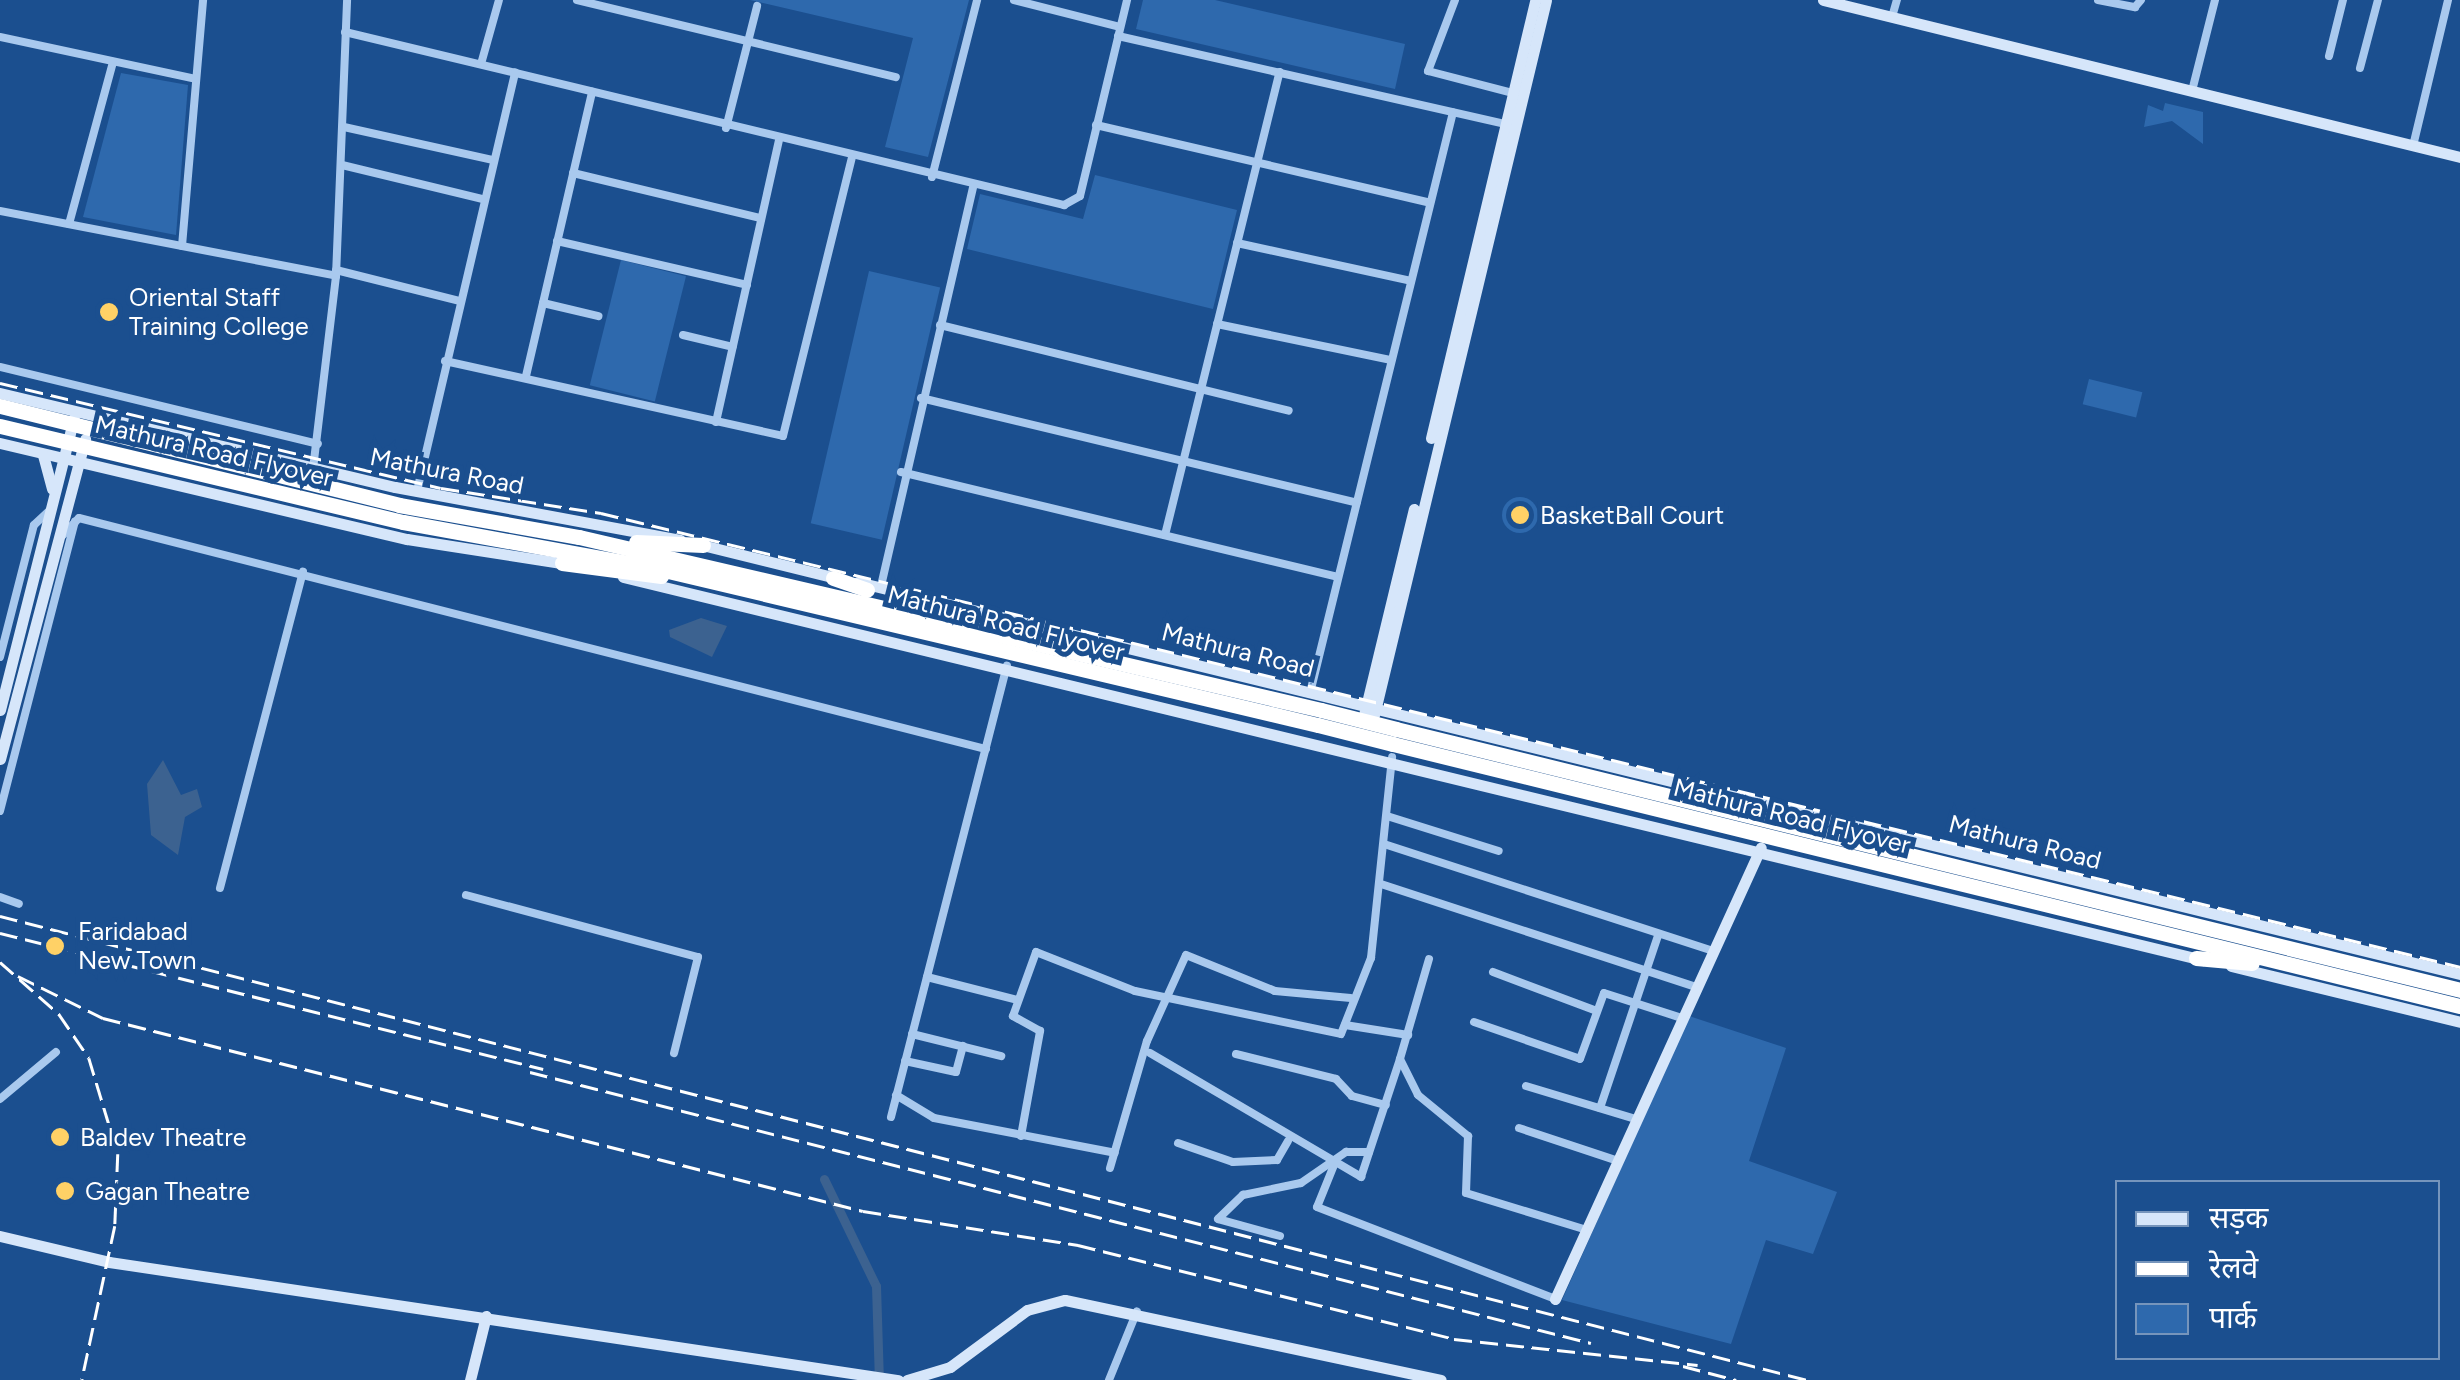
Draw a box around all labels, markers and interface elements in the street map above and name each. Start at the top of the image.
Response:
place label: Oriental Staff Training College [129,283,309,342]
marker: Oriental Staff Training College [98,301,120,323]
street label: Mathura Road Flyover [92,409,336,493]
street label: Mathura Road [367,441,527,501]
place label: BasketBall Court [1540,500,1724,530]
marker: BasketBall Court [1509,504,1531,526]
street label: Mathura Road Flyover [884,579,1128,667]
street label: Mathura Road [1159,617,1317,683]
street label: Mathura Road Flyover [1670,772,1914,860]
street label: Mathura Road [1946,809,2104,875]
place label: Faridabad New Town [78,917,196,976]
marker: Faridabad New Town [42,933,68,959]
place label: Baldev Theatre [80,1122,246,1152]
marker: Baldev Theatre [49,1126,71,1148]
place label: Gagan Theatre [85,1176,250,1206]
marker: Gagan Theatre [54,1180,76,1202]
legend [2115,1180,2440,1360]
text: सड़क [2209,1199,2268,1236]
text: रेलवे [2209,1249,2258,1286]
text: पार्क [2209,1299,2257,1336]

